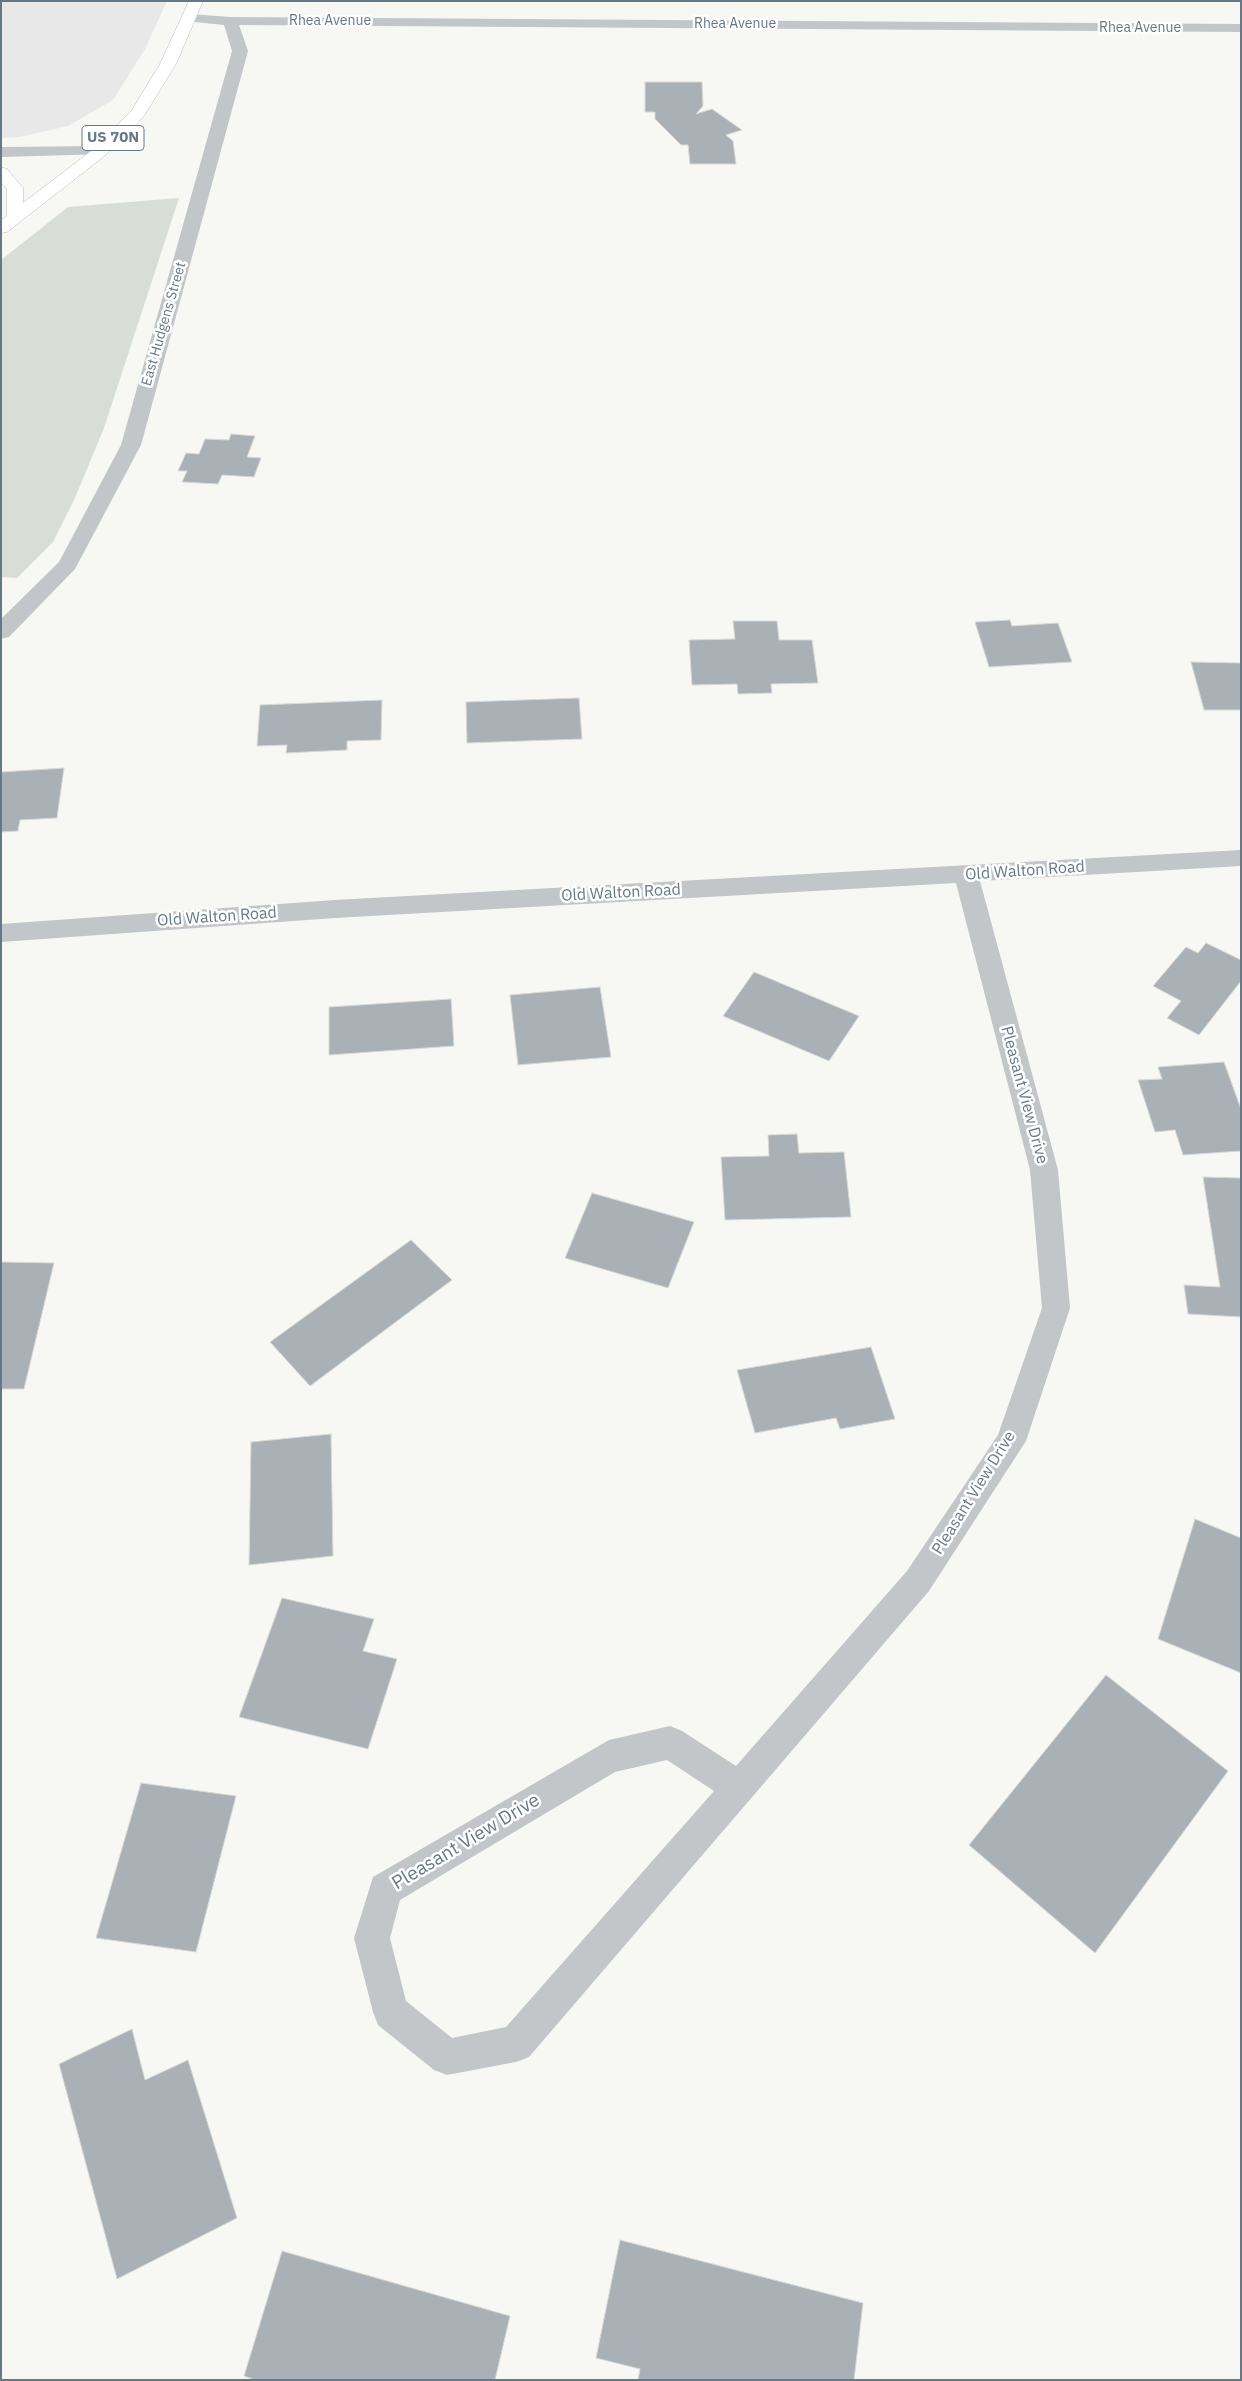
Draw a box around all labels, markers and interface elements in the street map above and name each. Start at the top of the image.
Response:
street label: Rhea Avenue [289,13,371,29]
street label: Rhea Avenue [694,16,776,32]
street label: Rhea Avenue [1099,20,1181,36]
road number: US 70N [82,126,144,150]
street label: East Hudgens Street [138,260,190,388]
street label: Old Walton Road [965,857,1085,885]
street label: Old Walton Road [561,880,681,906]
street label: Old Walton Road [157,903,277,931]
street label: Pleasant View Drive [996,1024,1052,1166]
street label: Pleasant View Drive [928,1428,1020,1558]
street label: Pleasant View Drive [388,1789,544,1895]

